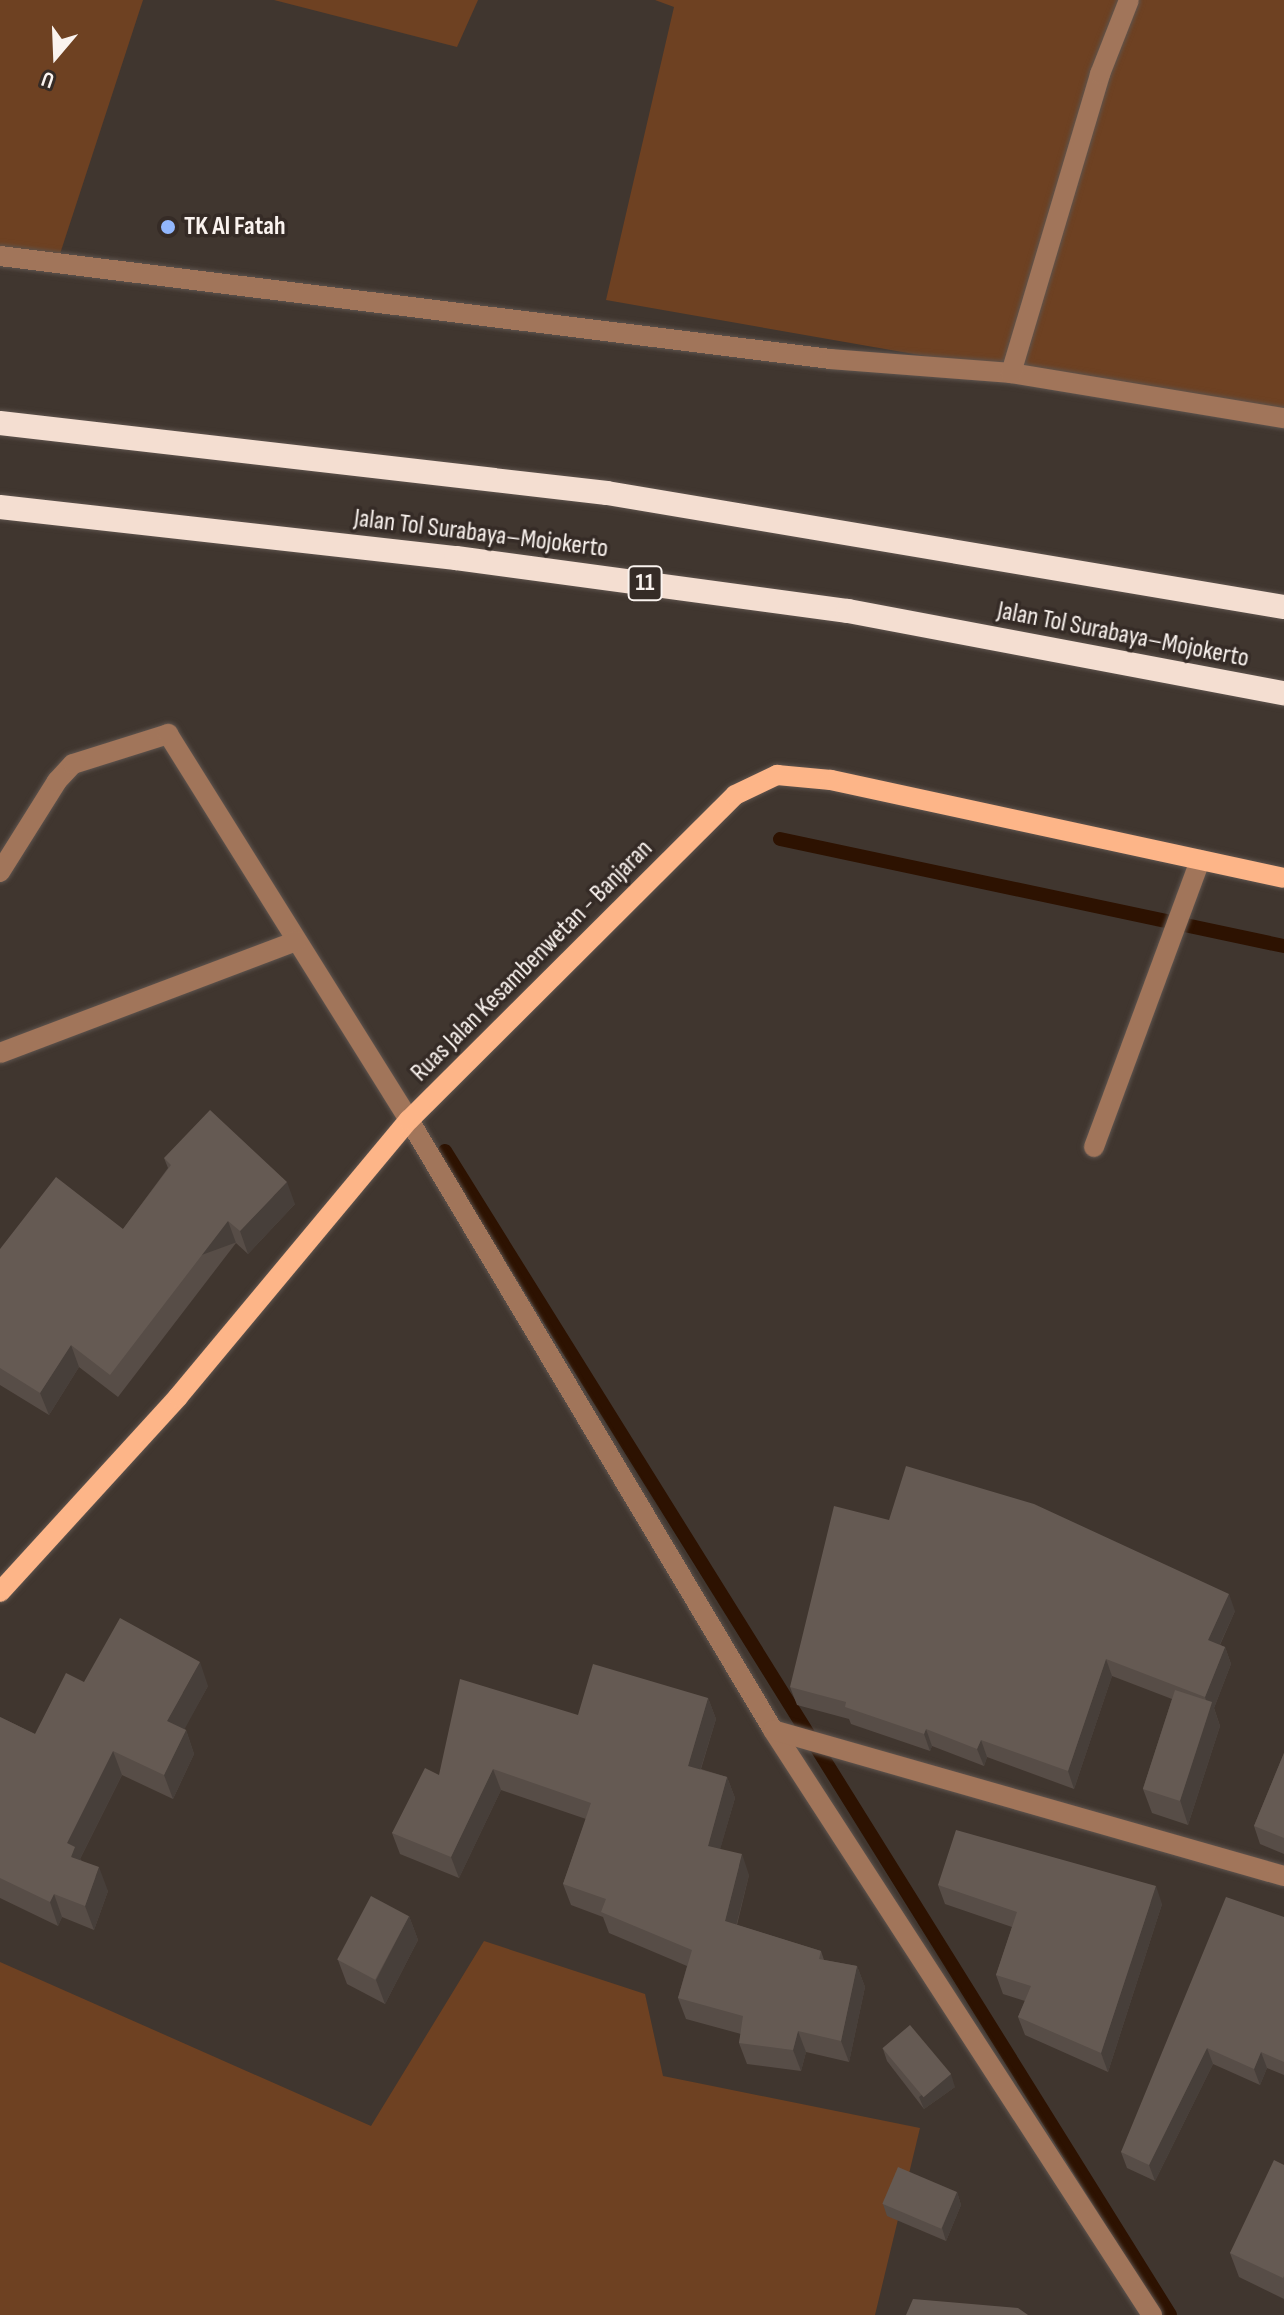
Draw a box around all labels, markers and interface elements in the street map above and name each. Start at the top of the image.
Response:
north arrow [16,16,96,96]
text: U [38,65,58,94]
place label: TK Al Fatah [184,211,285,243]
marker: TK Al Fatah [159,218,177,236]
street label: Jalan Tol Surabaya–Mojokerto [352,503,610,565]
road number: 11 [627,563,663,603]
street label: Jalan Tol Surabaya–Mojokerto [994,595,1252,675]
street label: Ruas Jalan Kesambenwetan - Banjaran [405,834,659,1088]

